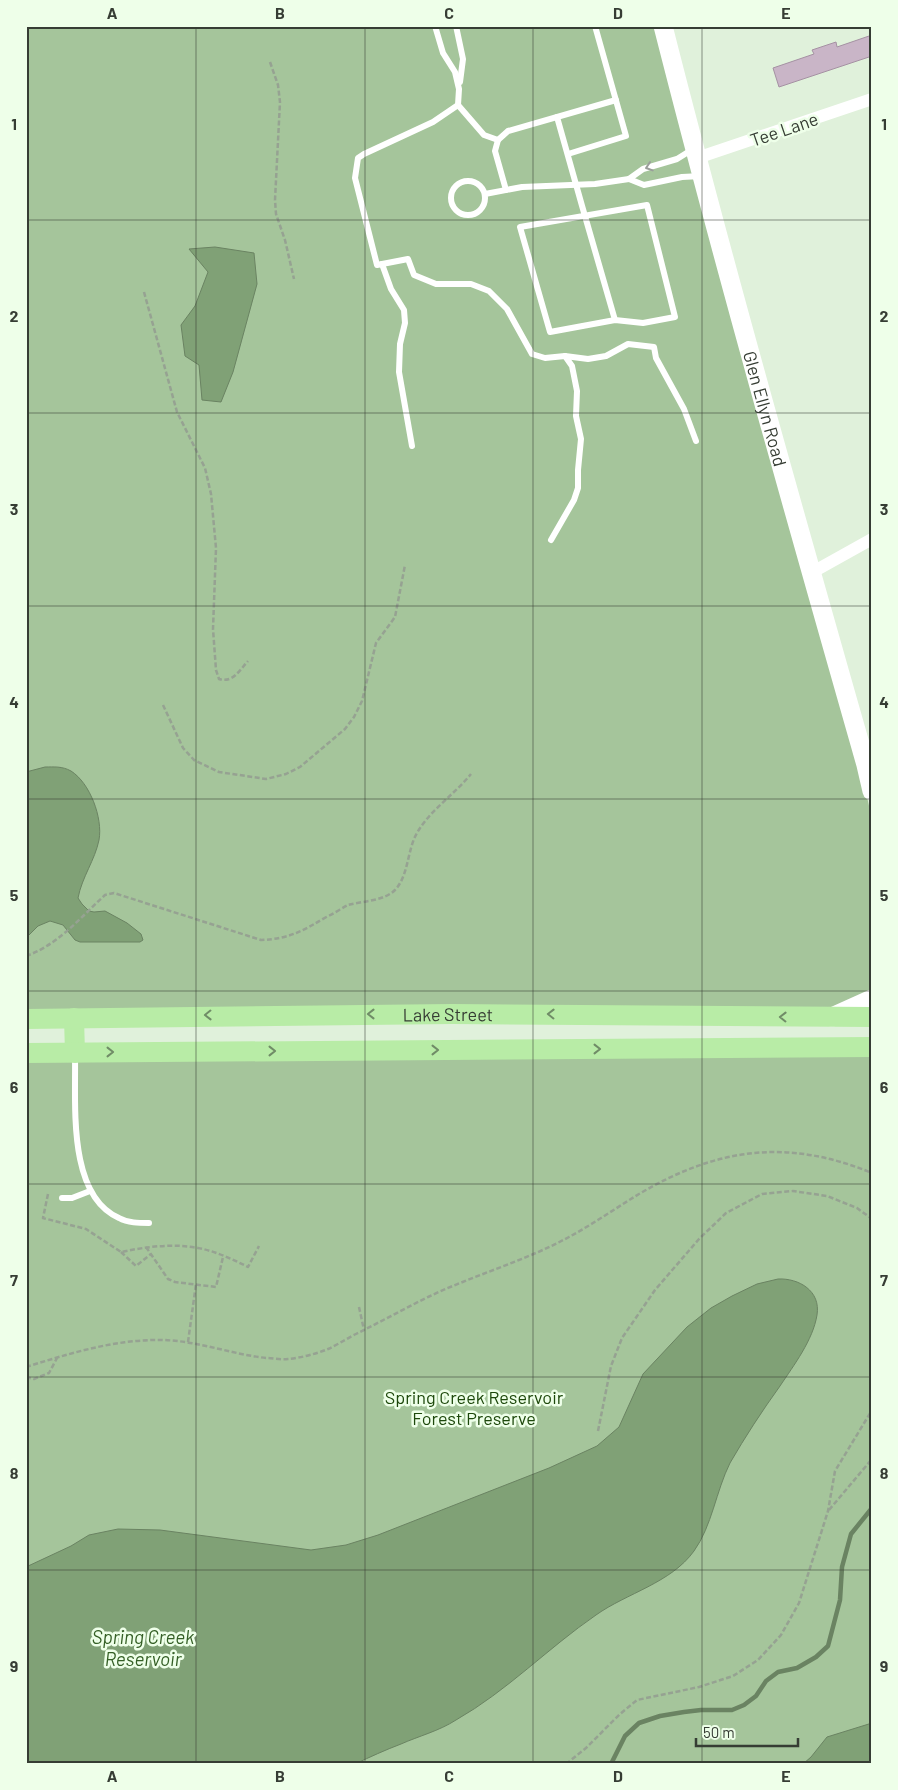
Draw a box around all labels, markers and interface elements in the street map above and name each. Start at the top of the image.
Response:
text: A [107,3,118,22]
text: B [275,3,285,22]
text: C [444,3,454,22]
text: D [613,3,623,22]
text: E [781,3,791,22]
street label: Tee Lane [747,107,821,151]
text: 1 [11,114,17,133]
text: 1 [881,114,887,133]
one-way arrow [646,161,654,171]
text: 2 [10,306,19,325]
text: 2 [880,306,889,325]
street label: Glen Ellyn Road [739,348,792,469]
text: 3 [10,499,18,518]
text: 3 [880,499,888,518]
text: 4 [9,692,19,711]
text: 4 [879,692,889,711]
text: 5 [10,885,19,904]
text: 5 [880,885,889,904]
street label: Lake Street [403,1003,493,1026]
one-way arrow [366,1009,374,1019]
one-way arrow [546,1009,554,1020]
one-way arrow [204,1010,212,1021]
one-way arrow [779,1012,786,1022]
one-way arrow [594,1044,602,1054]
one-way arrow [432,1045,439,1055]
one-way arrow [269,1046,277,1056]
one-way arrow [106,1047,114,1058]
text: 6 [10,1077,19,1096]
text: 6 [880,1077,889,1096]
text: 7 [10,1270,18,1289]
text: 7 [880,1270,888,1289]
park label: Spring Creek Reservoir Forest Preserve [385,1386,564,1429]
text: 8 [10,1463,19,1482]
text: 8 [880,1463,889,1482]
water label: Spring Creek Reservoir [92,1625,195,1670]
text: 9 [10,1656,18,1675]
text: 9 [880,1656,888,1675]
scale bar [696,1715,798,1747]
text: 50 m [703,1723,735,1741]
text: A [107,1766,118,1785]
text: B [275,1766,285,1785]
text: C [444,1766,454,1785]
text: D [613,1766,623,1785]
text: E [781,1766,791,1785]

